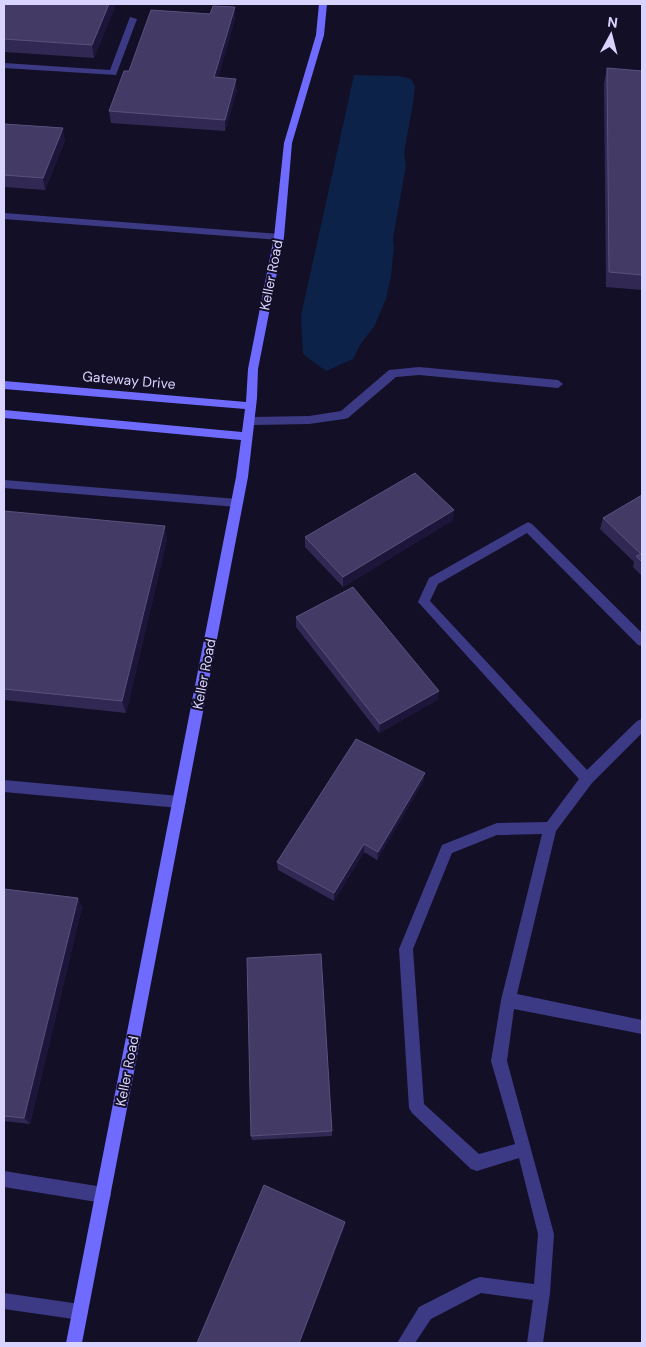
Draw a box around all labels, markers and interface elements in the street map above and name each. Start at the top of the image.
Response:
north arrow [586,10,636,60]
text: N [606,13,619,32]
street label: Keller Road [255,238,287,312]
street label: Gateway Drive [82,367,176,393]
street label: Keller Road [188,637,220,711]
street label: Keller Road [111,1034,143,1108]

